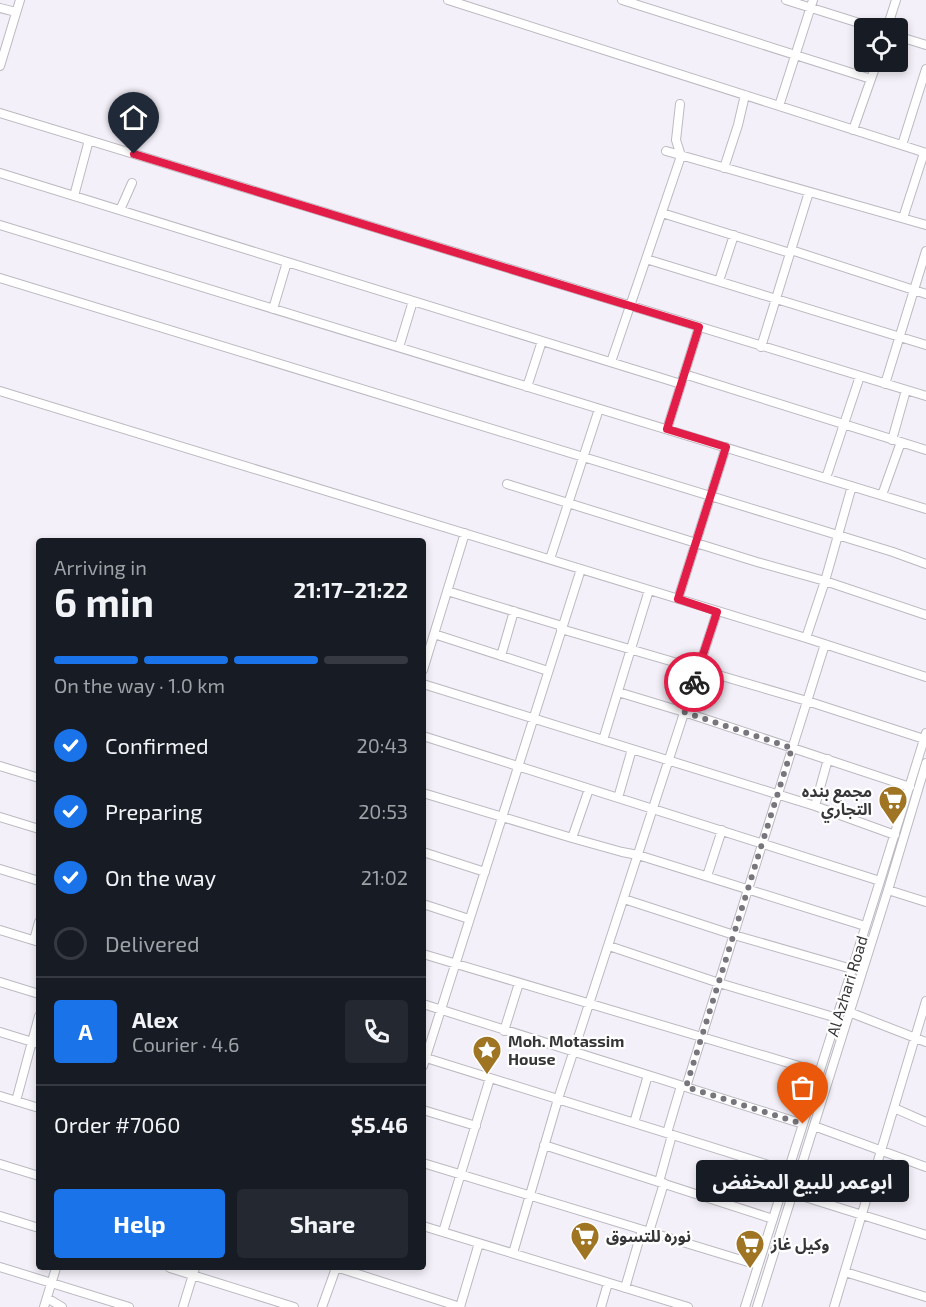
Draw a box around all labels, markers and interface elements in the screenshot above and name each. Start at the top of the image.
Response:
map controls [854,18,908,72]
button: locate [854,18,908,72]
pin [108,92,159,154]
icon: home [117,101,150,134]
text: Arriving in [54,555,147,579]
text: 21:17–21:22 [294,576,408,602]
text: 6 min [54,578,154,625]
courier [664,652,724,712]
icon: bike [678,666,711,699]
text: On the way · 1.0 km [54,673,225,697]
icon: check [54,729,87,762]
text: Confirmed [105,732,209,758]
text: 20:43 [357,733,408,757]
place label: مجمع بنده التجاري [802,781,872,823]
supermarket icon: مجمع بنده التجاري [877,784,909,826]
icon: check [54,795,87,828]
text: Preparing [105,798,203,824]
text: 20:53 [358,799,408,823]
icon: check [54,861,87,894]
text: On the way [105,864,216,890]
text: 21:02 [361,865,408,889]
text: Delivered [105,930,200,956]
street label: Al Azhari Road [822,933,871,1039]
button: phone [345,1000,408,1063]
text: Alex [132,1006,178,1032]
text: A [78,1018,93,1044]
place label: Moh. Motassim House [508,1031,624,1068]
text: Courier · 4.6 [132,1032,239,1056]
place icon: Moh. Motassim House [471,1034,503,1076]
pin [777,1062,828,1124]
icon: bag [786,1071,819,1104]
text: Order #7060 [54,1111,180,1137]
text: $5.46 [351,1111,408,1137]
callout: ابوعمر للبيع المخفض [696,1160,910,1202]
text: ابوعمر للبيع المخفض [713,1169,893,1193]
button: Help [54,1189,225,1258]
button: Share [237,1189,408,1258]
supermarket icon: نوره للتسوق [569,1220,601,1262]
place label: نوره للتسوق [606,1226,691,1246]
supermarket icon: وكيل غاز [734,1228,766,1270]
place label: وكيل غاز [770,1234,829,1254]

